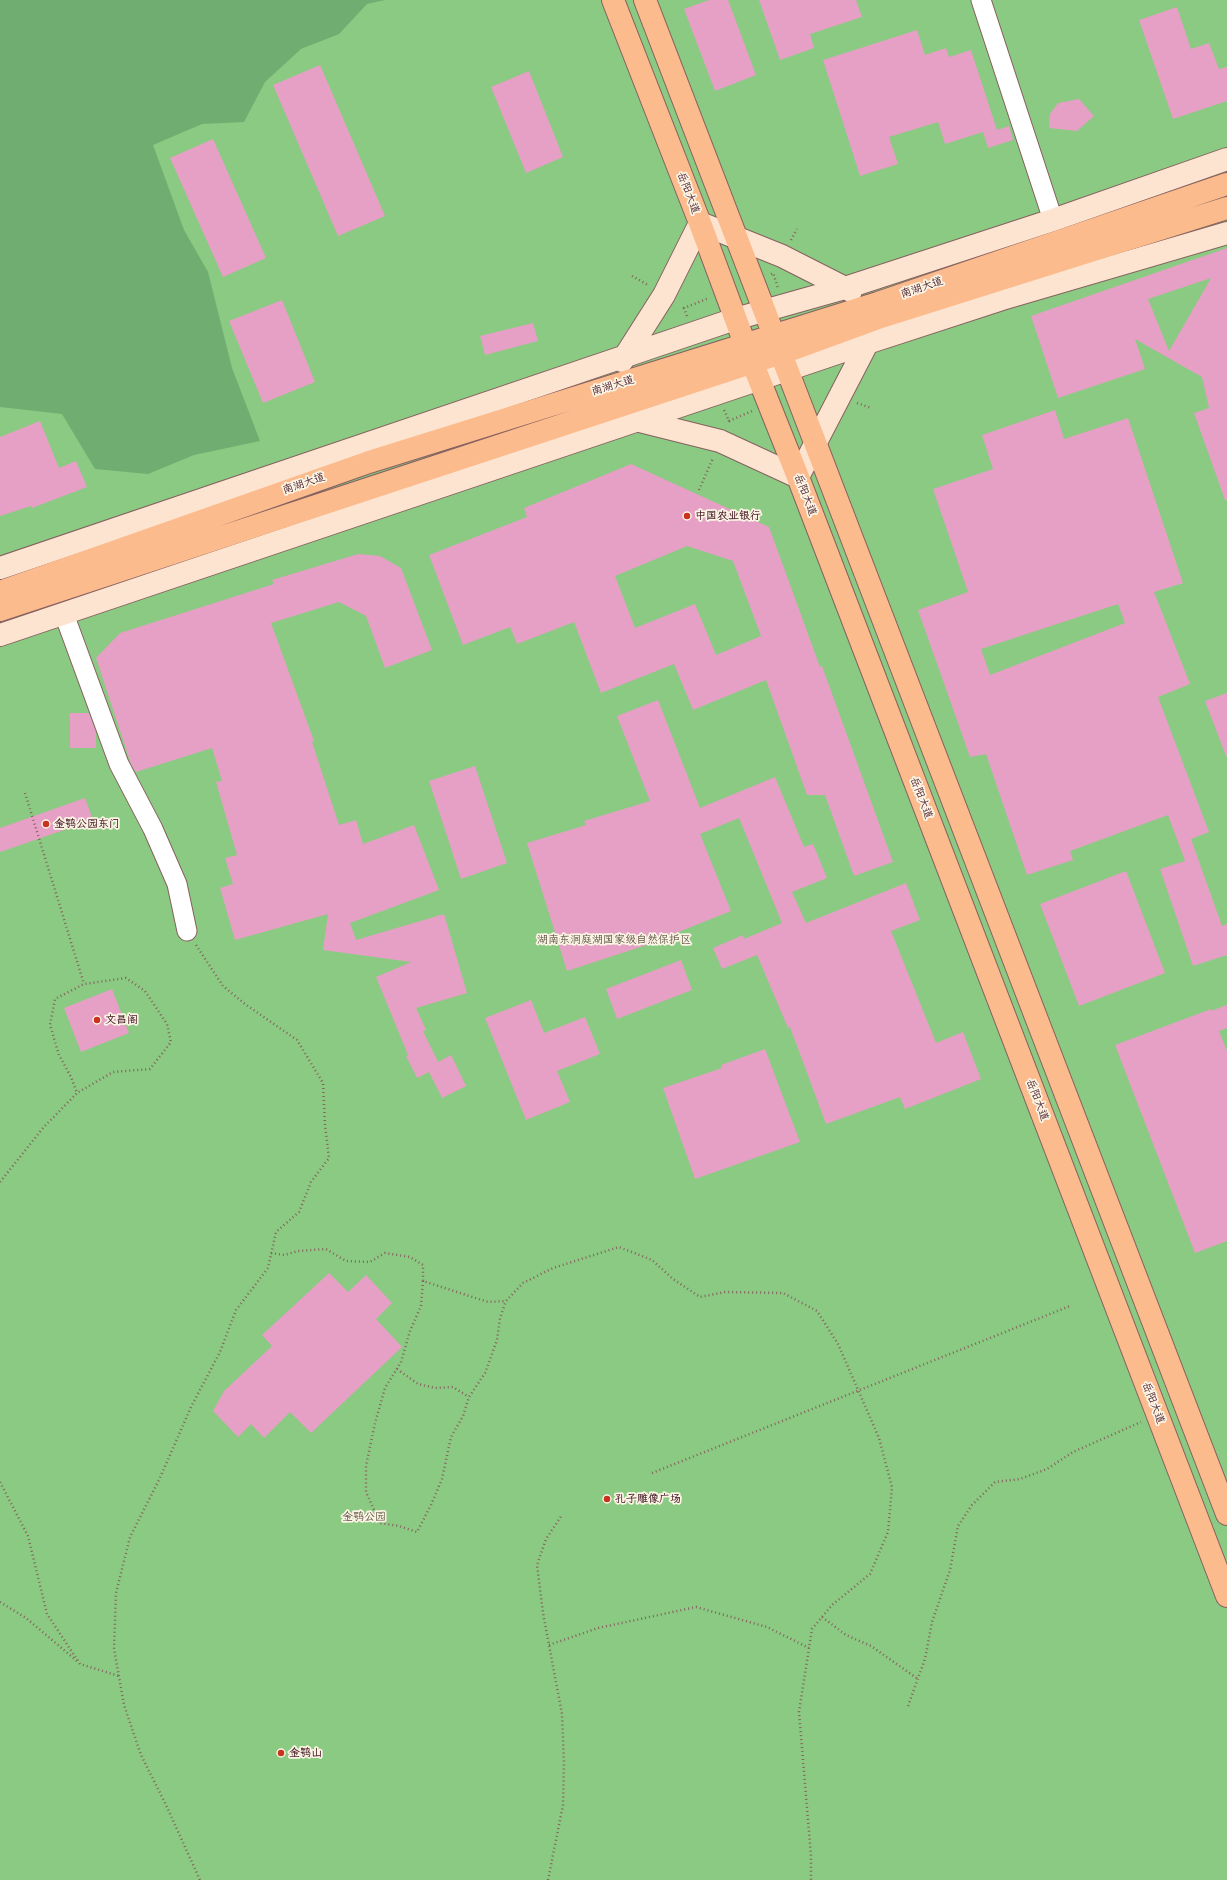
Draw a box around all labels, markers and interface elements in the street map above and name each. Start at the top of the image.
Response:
street label: 岳阳大道 [674,170,702,216]
street label: 南湖大道 [899,275,945,301]
street label: 南湖大道 [590,373,636,399]
street label: 南湖大道 [281,471,327,497]
street label: 岳阳大道 [791,472,819,518]
place label: 中国农业银行 [695,509,761,523]
marker: 中国农业银行 [682,511,692,521]
street label: 岳阳大道 [907,775,935,821]
place label: 金鹗公园东门 [54,817,120,831]
marker: 金鹗公园东门 [41,819,51,829]
park label: 湖南东洞庭湖国家级自然保护区 [537,933,691,947]
place label: 文昌阁 [105,1013,138,1027]
marker: 文昌阁 [92,1015,102,1025]
street label: 岳阳大道 [1023,1077,1051,1123]
street label: 岳阳大道 [1139,1380,1167,1426]
place label: 孔子雕像广场 [615,1492,681,1506]
marker: 孔子雕像广场 [602,1494,612,1504]
park label: 金鹗公园 [342,1510,386,1524]
place label: 金鹗山 [289,1746,322,1760]
marker: 金鹗山 [276,1748,286,1758]

